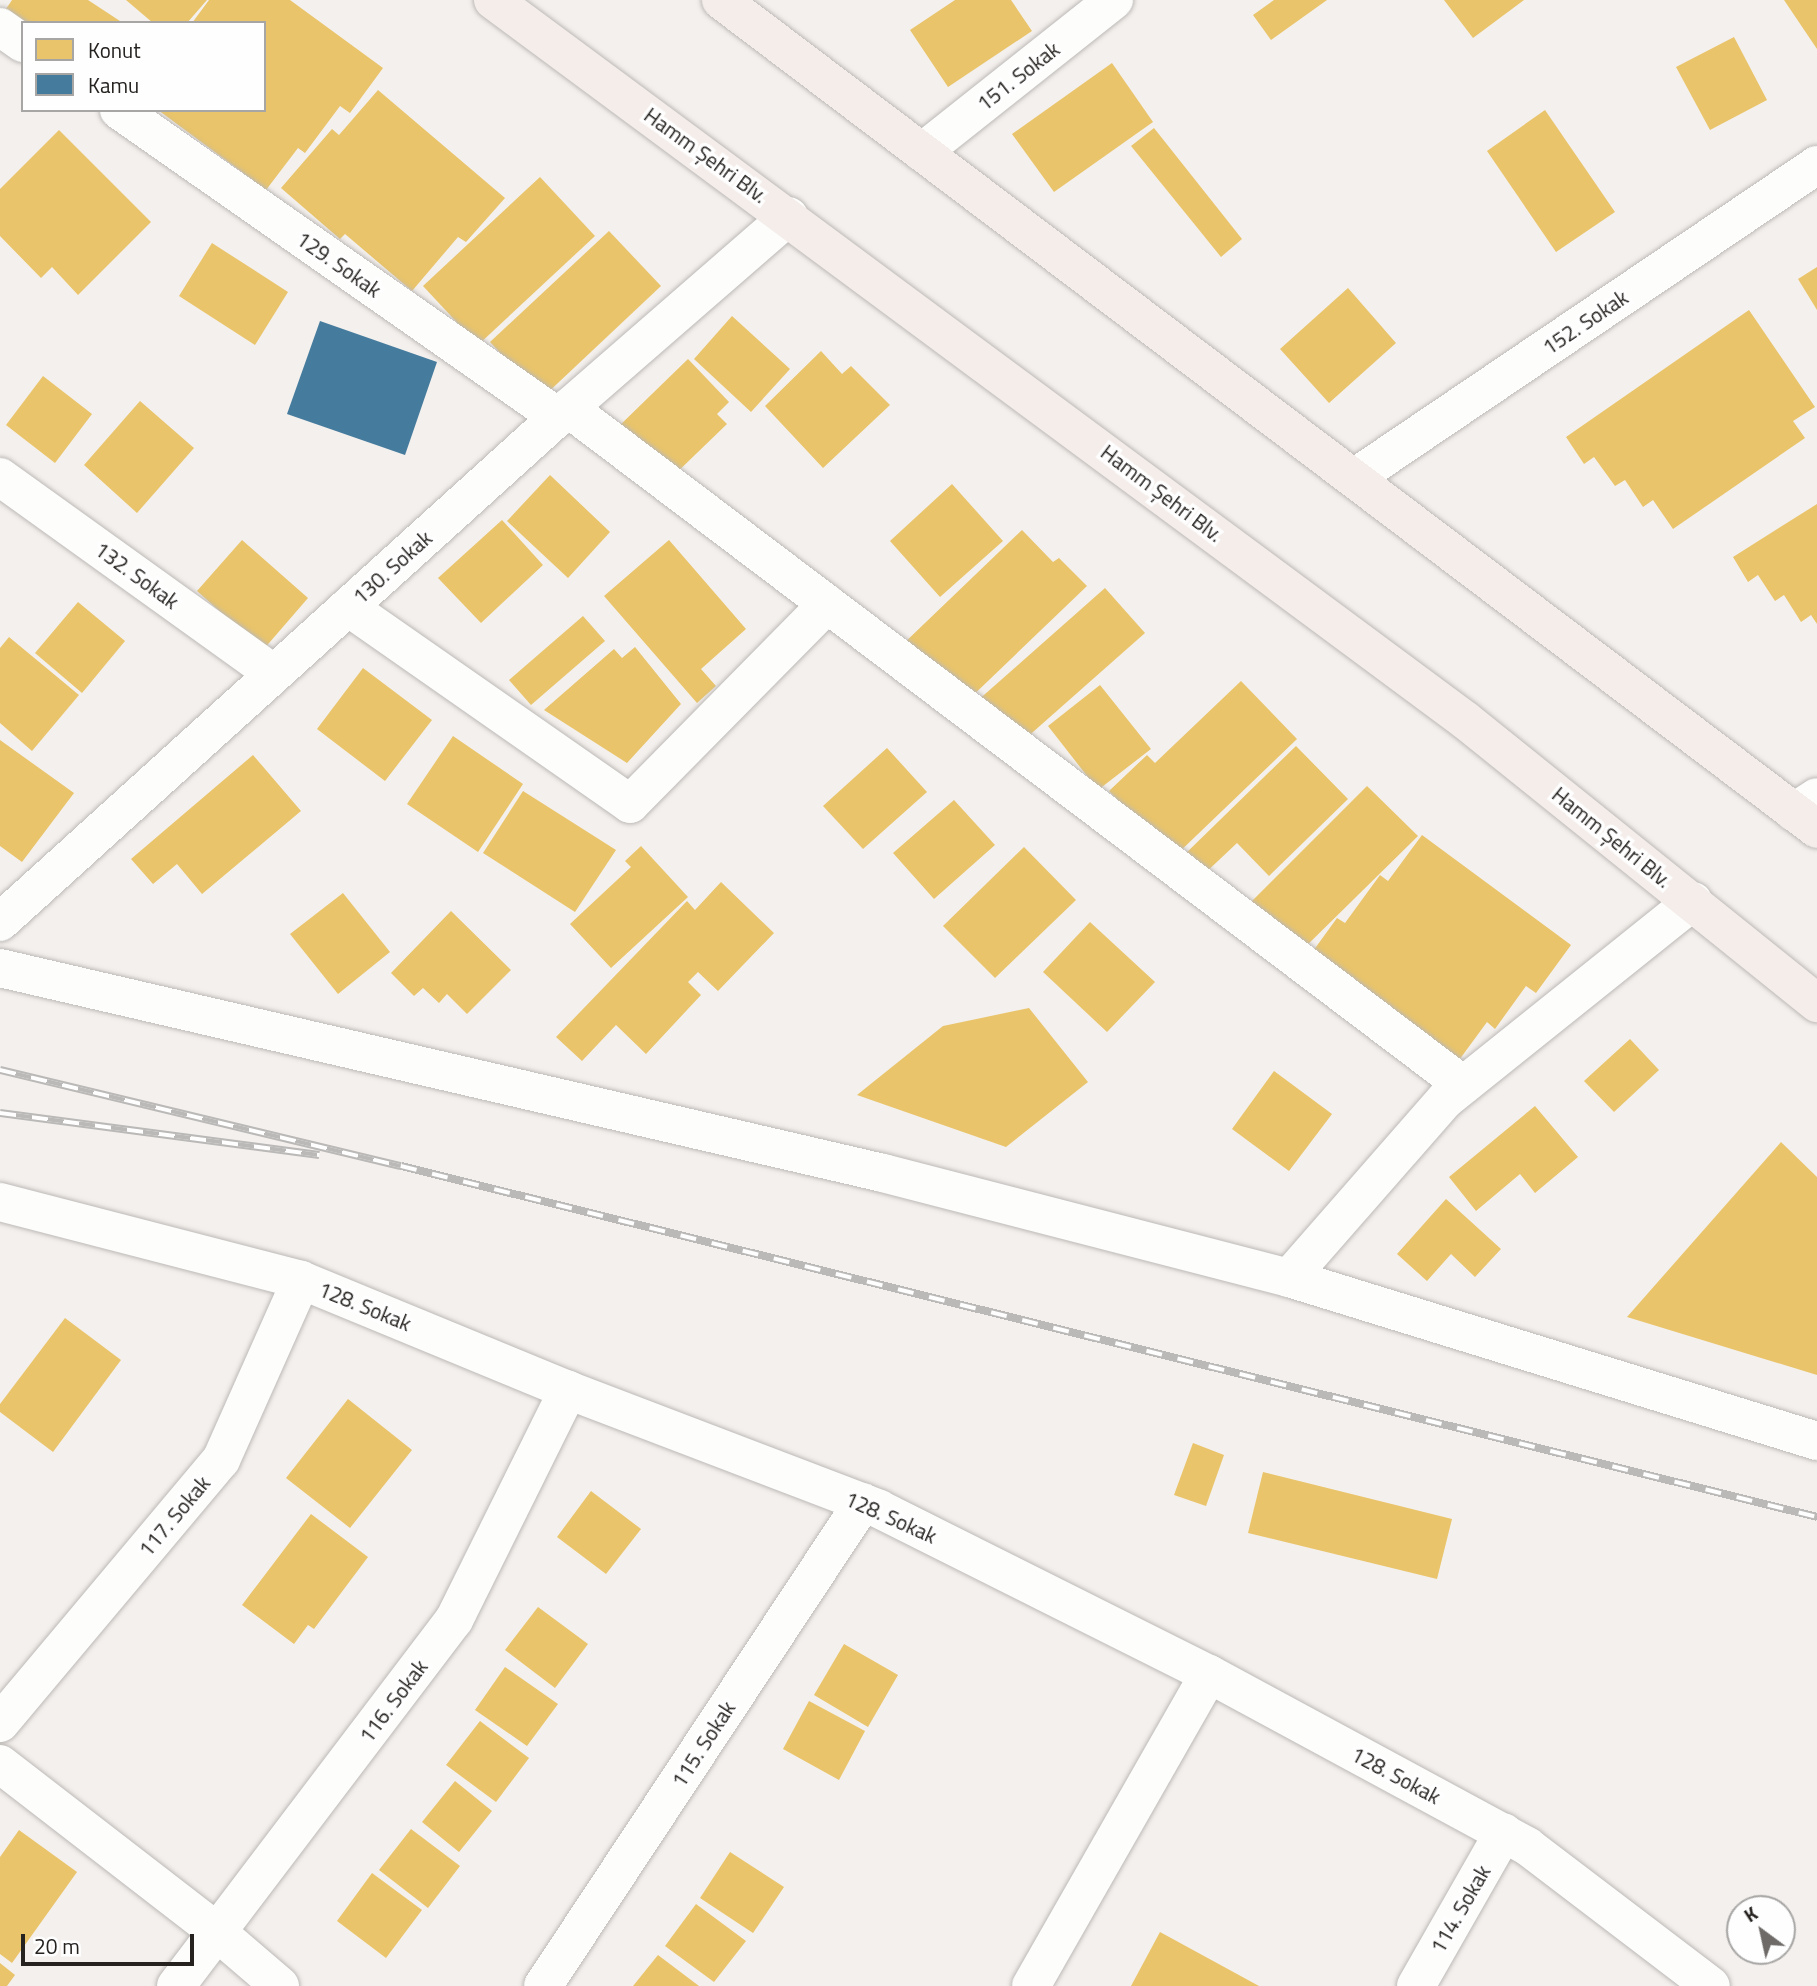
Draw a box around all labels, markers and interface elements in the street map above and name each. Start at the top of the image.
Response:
legend [21,21,266,112]
text: Konut [88,34,141,66]
street label: 151. Sokak [972,36,1064,116]
text: Kamu [88,69,139,101]
street label: Hamm Şehri Blv. [640,102,772,208]
street label: 129. Sokak [292,226,386,302]
street label: 152. Sokak [1538,284,1632,360]
street label: Hamm Şehri Blv. [1096,439,1228,547]
street label: 130. Sokak [347,525,437,609]
street label: 132. Sokak [90,536,184,614]
street label: Hamm Şehri Blv. [1547,781,1677,893]
street label: 128. Sokak [315,1276,415,1336]
street label: 117. Sokak [133,1471,215,1561]
street label: 128. Sokak [841,1486,941,1548]
street label: 116. Sokak [354,1654,432,1748]
street label: 115. Sokak [666,1696,740,1792]
street label: 128. Sokak [1347,1741,1445,1809]
street label: 114. Sokak [1425,1860,1495,1958]
north arrow [1726,1895,1796,1965]
text: K [1738,1898,1763,1929]
scale bar [24,1920,198,1964]
text: 20 m [34,1930,80,1962]

